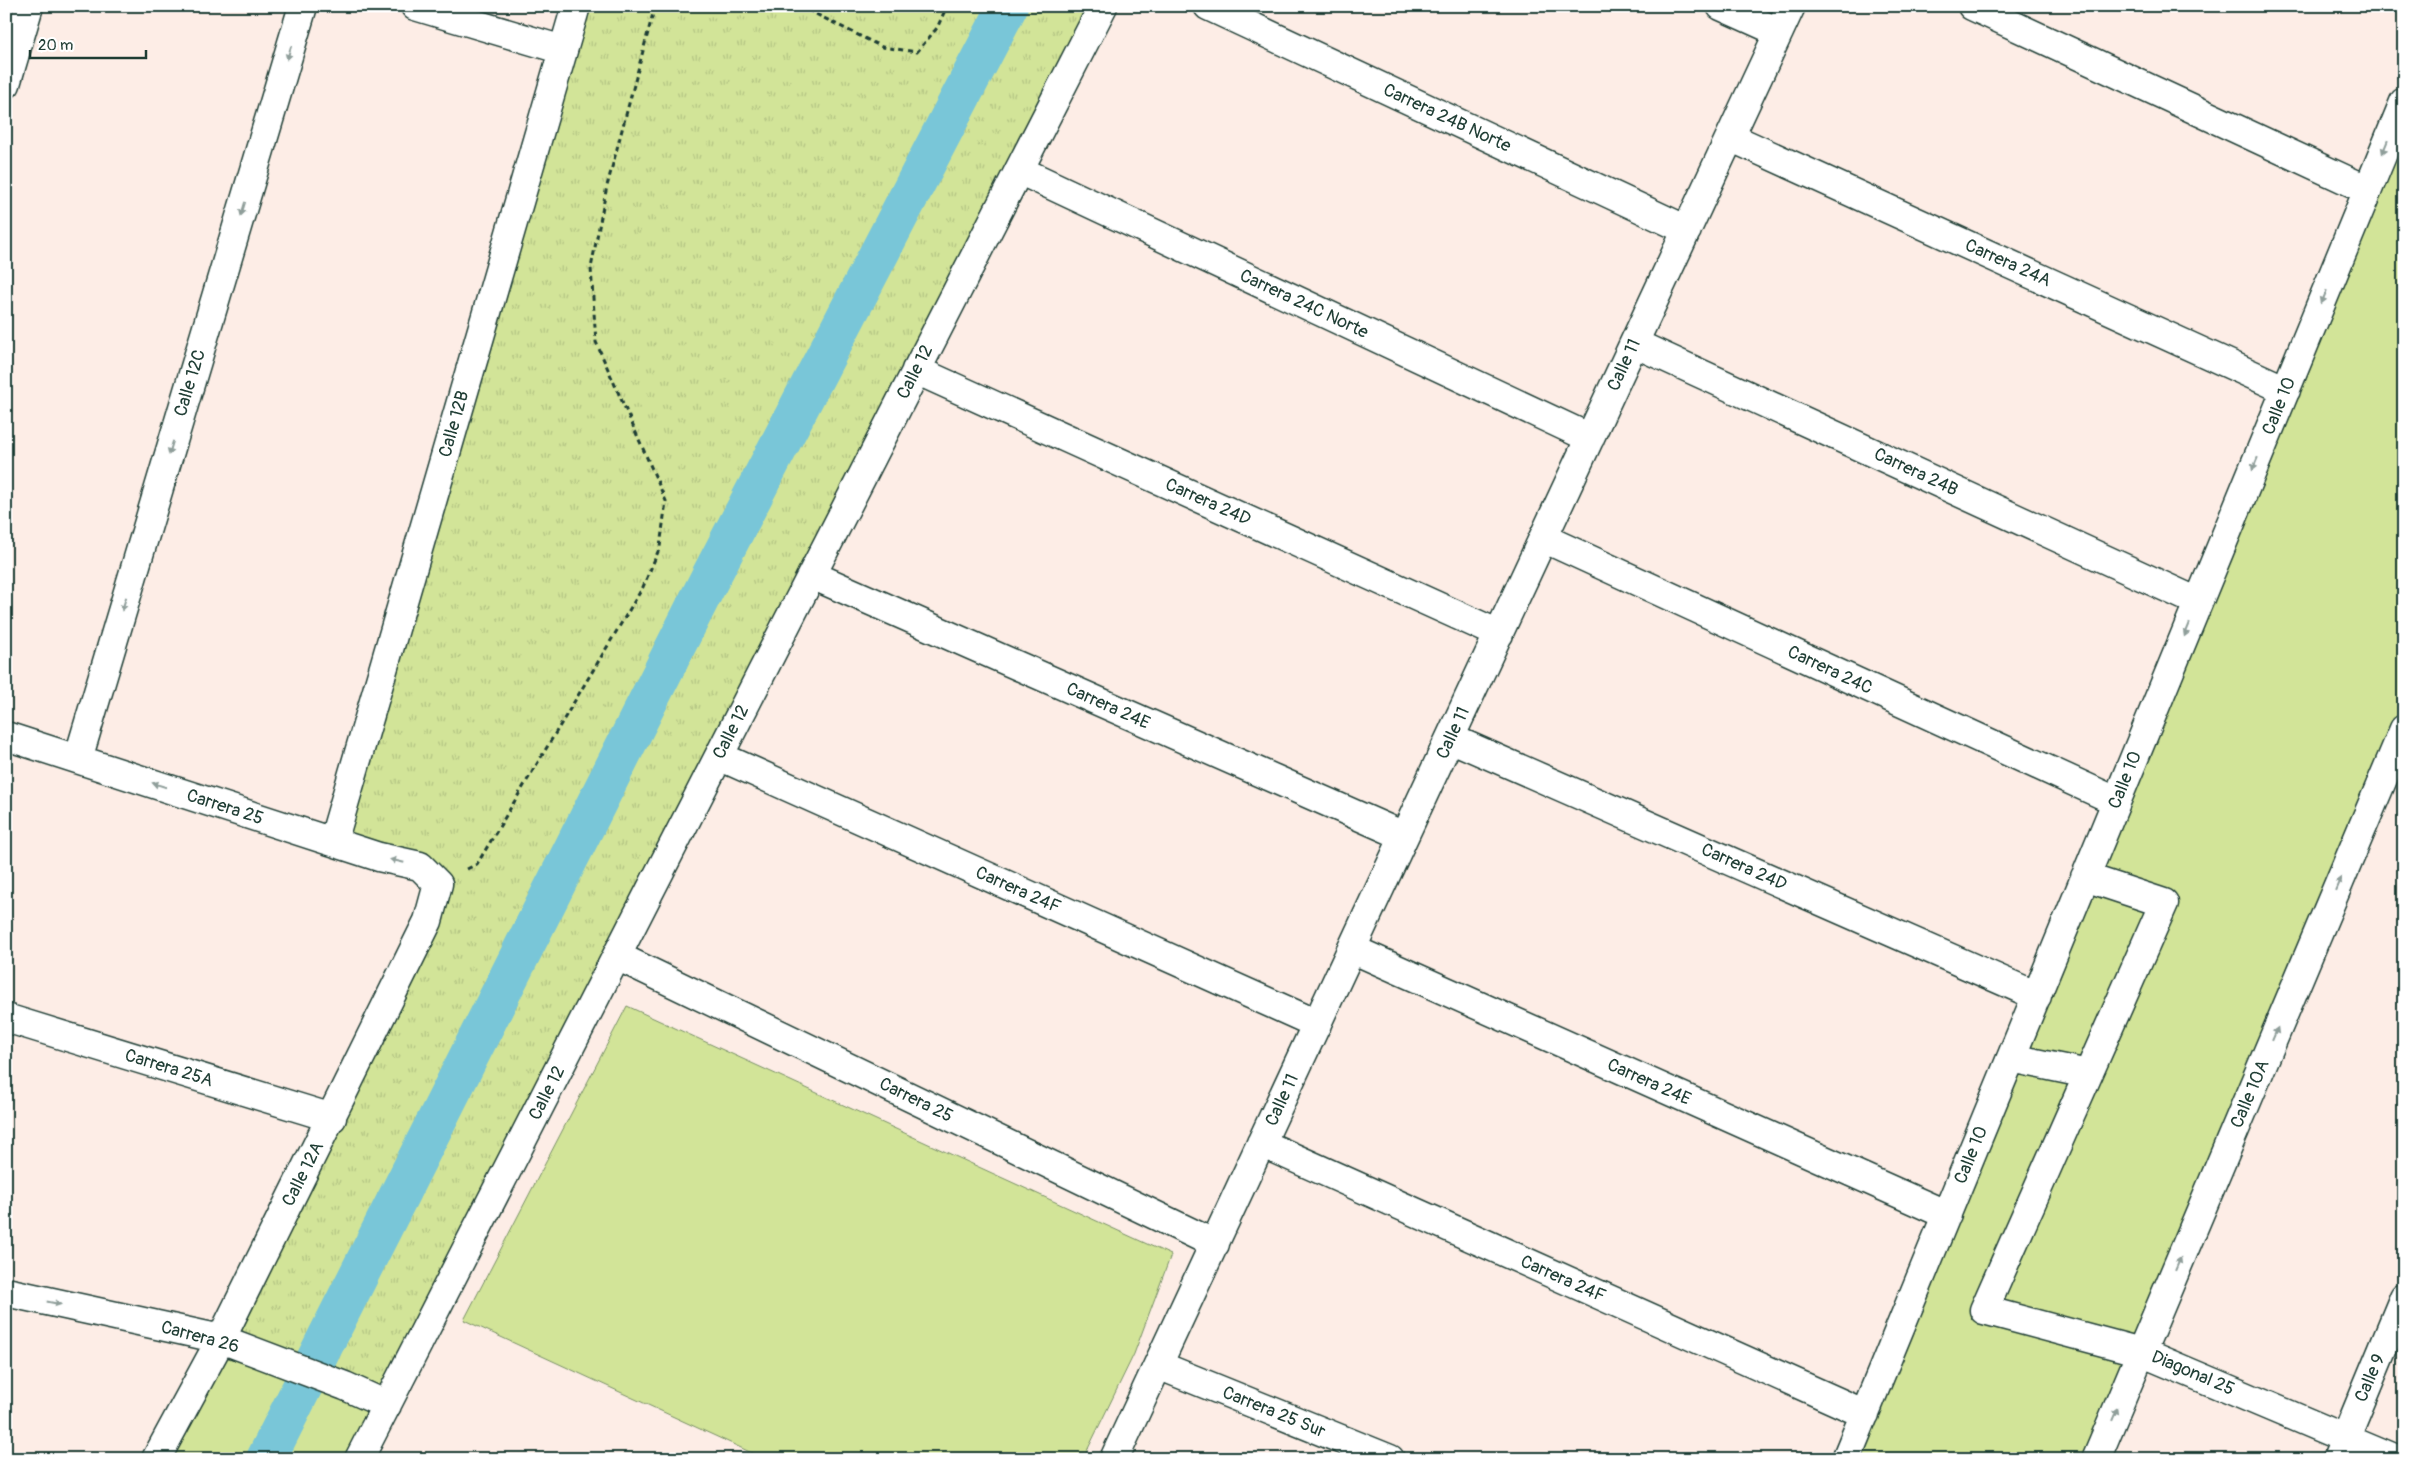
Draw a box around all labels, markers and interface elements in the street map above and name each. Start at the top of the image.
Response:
scale bar [30,28,146,60]
text: 20 m [38,36,73,55]
one-way arrow [285,46,293,61]
street label: Carrera 24B Norte [1379,78,1515,158]
one-way arrow [2381,140,2389,154]
one-way arrow [238,201,246,216]
street label: Carrera 24A [1961,234,2055,292]
street label: Carrera 24C Norte [1236,264,1372,344]
one-way arrow [2319,290,2327,304]
street label: Calle 11 [1602,335,1646,395]
street label: Calle 12 [892,341,938,403]
street label: Calle 12C [169,347,211,419]
street label: Calle 10 [2257,374,2301,438]
street label: Calle 12B [434,388,474,460]
one-way arrow [166,441,174,456]
street label: Carrera 24B [1870,443,1962,501]
one-way arrow [2251,457,2259,472]
street label: Carrera 24D [1162,473,1254,531]
one-way arrow [120,596,128,611]
one-way arrow [2182,623,2190,637]
street label: Carrera 24C [1784,640,1876,700]
street label: Carrera 24E [1062,677,1154,735]
street label: Calle 12 [708,701,754,763]
street label: Calle 11 [1431,703,1475,763]
street label: Calle 10 [2103,748,2147,812]
one-way arrow [151,781,166,789]
street label: Carrera 25 [184,784,266,830]
street label: Carrera 24D [1698,838,1790,896]
one-way arrow [390,857,405,865]
street label: Carrera 24F [972,861,1064,919]
one-way arrow [2335,877,2343,891]
one-way arrow [2272,1027,2280,1041]
street label: Carrera 25A [122,1044,216,1092]
street label: Carrera 24E [1603,1053,1695,1111]
street label: Calle 10A [2225,1056,2275,1132]
street label: Calle 12 [524,1062,570,1124]
street label: Calle 11 [1260,1070,1304,1130]
street label: Carrera 25 [875,1072,957,1128]
street label: Calle 10 [1949,1123,1993,1187]
street label: Calle 12A [277,1137,329,1210]
street label: Carrera 24F [1517,1250,1609,1308]
one-way arrow [2175,1257,2183,1271]
one-way arrow [46,1299,61,1307]
street label: Carrera 26 [158,1316,242,1358]
street label: Diagonal 25 [2148,1345,2238,1401]
street label: Calle 9 [2350,1350,2390,1406]
street label: Carrera 25 Sur [1219,1381,1329,1443]
one-way arrow [2111,1406,2119,1421]

